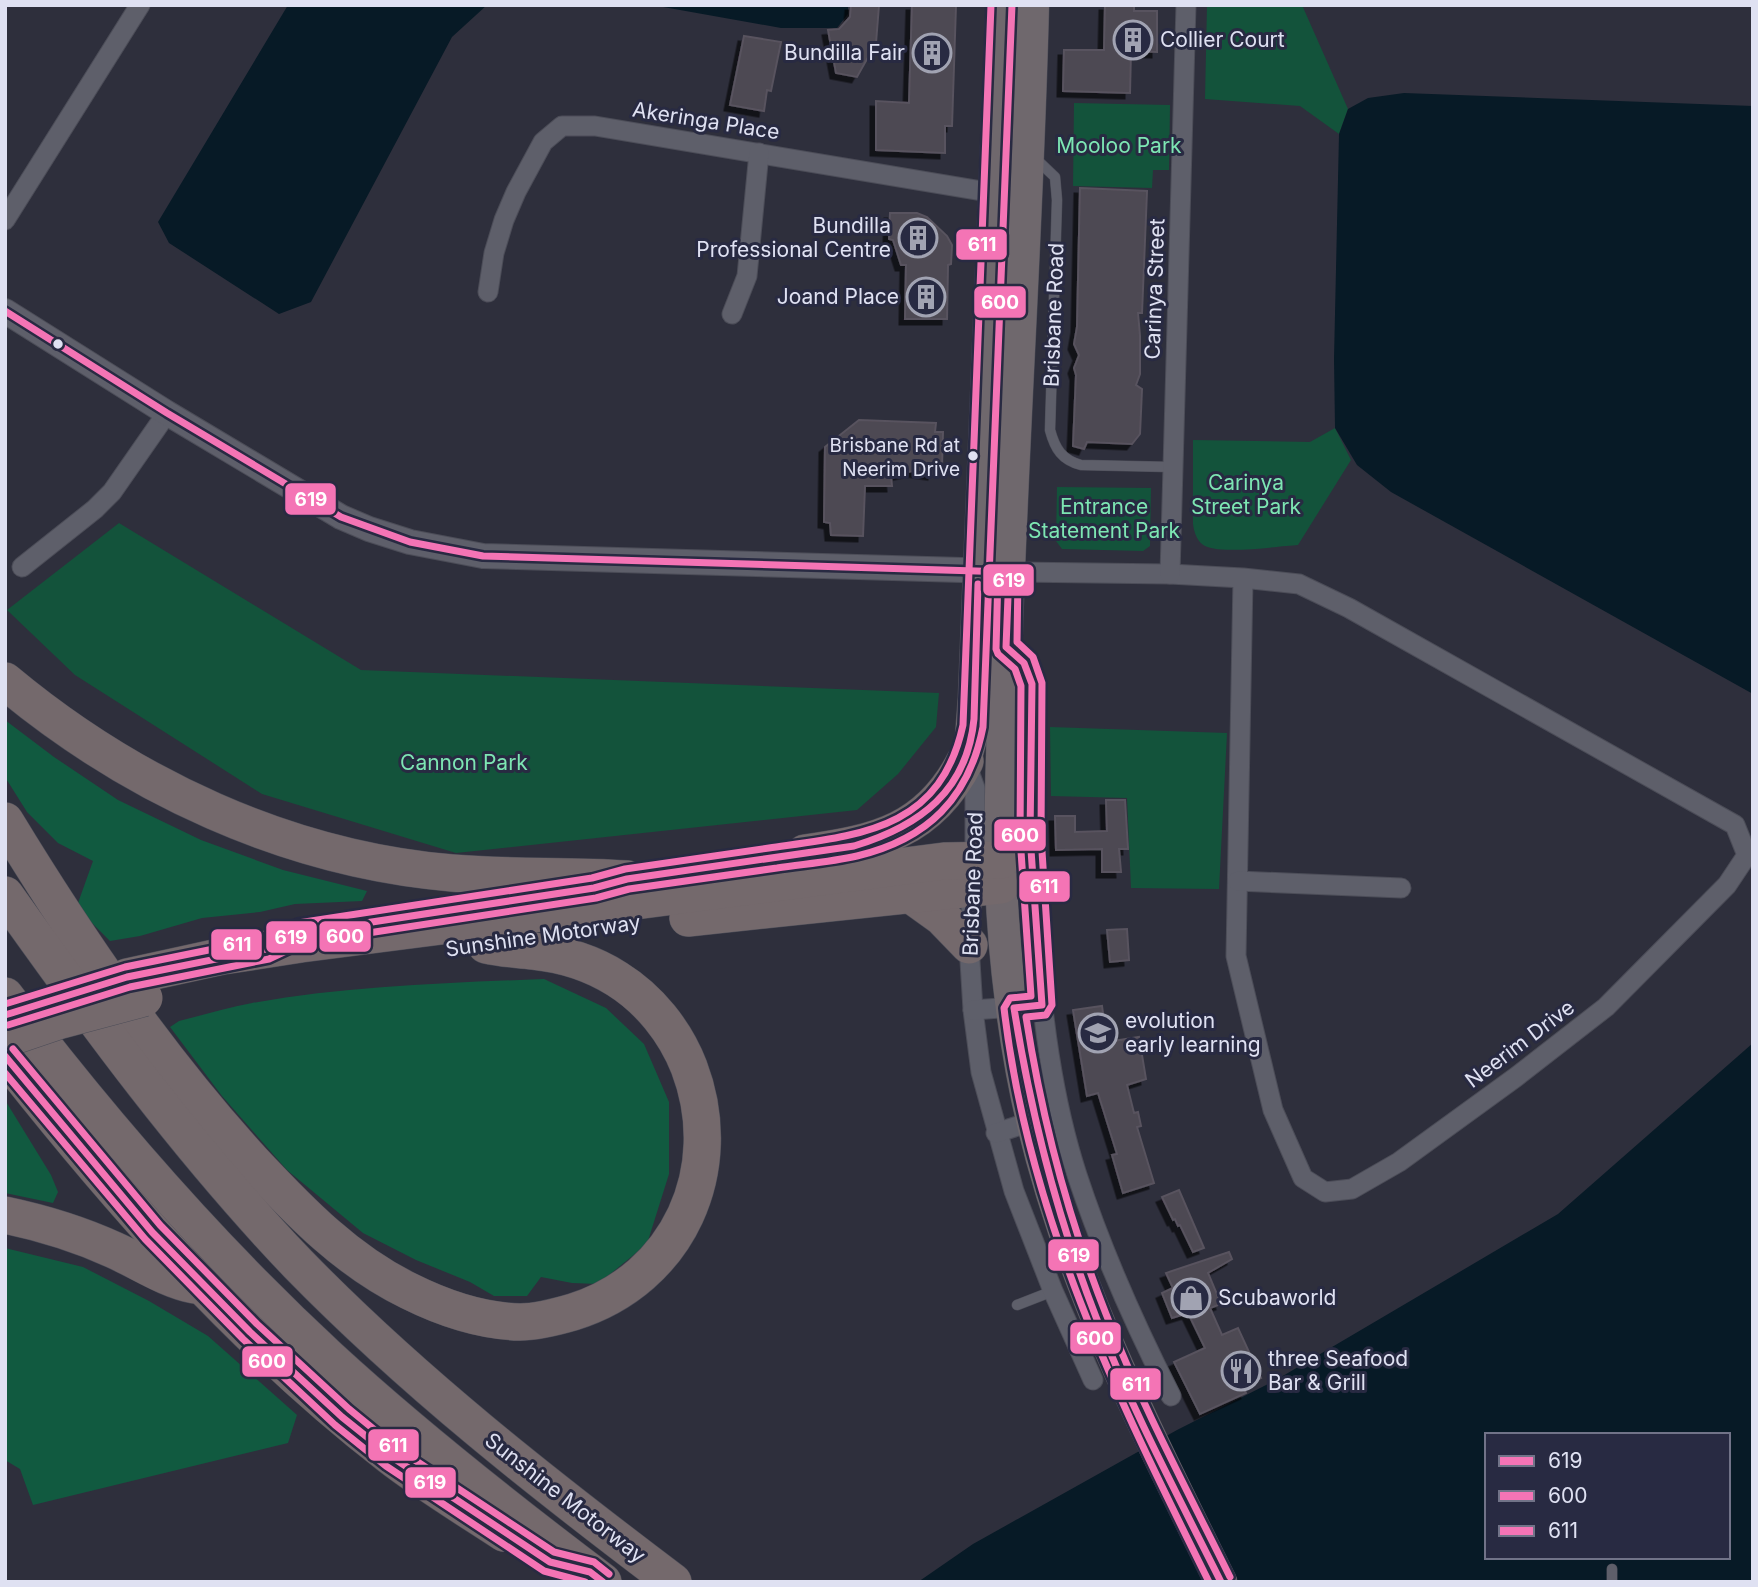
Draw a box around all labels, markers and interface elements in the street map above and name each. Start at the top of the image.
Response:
building icon: Collier Court [1112,19,1154,61]
place label: Collier Court [1160,27,1285,52]
building icon: Bundilla Fair [911,32,953,74]
place label: Bundilla Fair [784,40,905,65]
street label: Akeringa Place [631,97,781,144]
park label: Mooloo Park [1056,133,1182,158]
place label: Bundilla Professional Centre [696,213,891,262]
building icon: Bundilla Professional Centre [897,217,939,259]
street label: Carinya Street [1140,218,1169,360]
line badge: 611 [955,228,1008,261]
text: 611 [968,233,996,256]
street label: Brisbane Road [1038,242,1069,387]
building icon: Joand Place [905,276,947,318]
place label: Joand Place [777,284,899,309]
line badge: 600 [973,285,1027,319]
text: 600 [981,291,1019,314]
unlabelled marker [51,337,65,351]
place label: Brisbane Rd at Neerim Drive [830,434,960,481]
marker: Brisbane Rd at Neerim Drive [966,449,980,463]
park label: Carinya Street Park [1191,470,1302,519]
line badge: 619 [284,482,337,516]
text: 619 [295,488,327,511]
park label: Entrance Statement Park [1028,494,1180,543]
line badge: 619 [982,563,1035,597]
text: 619 [993,569,1025,592]
park label: Cannon Park [400,750,528,775]
street label: Brisbane Road [957,811,988,956]
line badge: 600 [993,818,1047,852]
text: 600 [1001,824,1039,847]
line badge: 611 [1018,870,1071,903]
text: 611 [1030,875,1058,898]
street label: Sunshine Motorway [444,909,642,962]
line badge: 619 [265,920,318,954]
line badge: 600 [318,920,372,953]
text: 600 [326,925,364,948]
text: 619 [275,926,307,949]
line badge: 611 [210,928,263,961]
text: 611 [223,933,251,956]
street label: Neerim Drive [1460,994,1579,1093]
place label: evolution early learning [1125,1008,1261,1057]
school or university icon: evolution early learning [1077,1012,1119,1054]
line badge: 619 [1047,1238,1100,1272]
text: 619 [1058,1244,1090,1267]
shop icon: Scubaworld [1170,1277,1212,1319]
place label: Scubaworld [1218,1285,1336,1310]
line badge: 600 [1069,1321,1122,1355]
text: 600 [1076,1327,1114,1350]
line badge: 600 [241,1345,294,1378]
place label: three Seafood Bar & Grill [1268,1346,1408,1395]
text: 600 [248,1350,286,1373]
restaurant icon: three Seafood Bar & Grill [1220,1350,1262,1392]
line badge: 611 [1109,1367,1162,1401]
text: 611 [1122,1373,1150,1396]
street label: Sunshine Motorway [480,1427,651,1568]
line badge: 611 [367,1428,420,1462]
legend [1485,1433,1730,1559]
text: 611 [379,1434,407,1457]
text: 619 [1548,1448,1583,1473]
line badge: 619 [404,1466,457,1499]
text: 619 [414,1471,446,1494]
text: 600 [1548,1483,1588,1508]
text: 611 [1548,1518,1578,1543]

